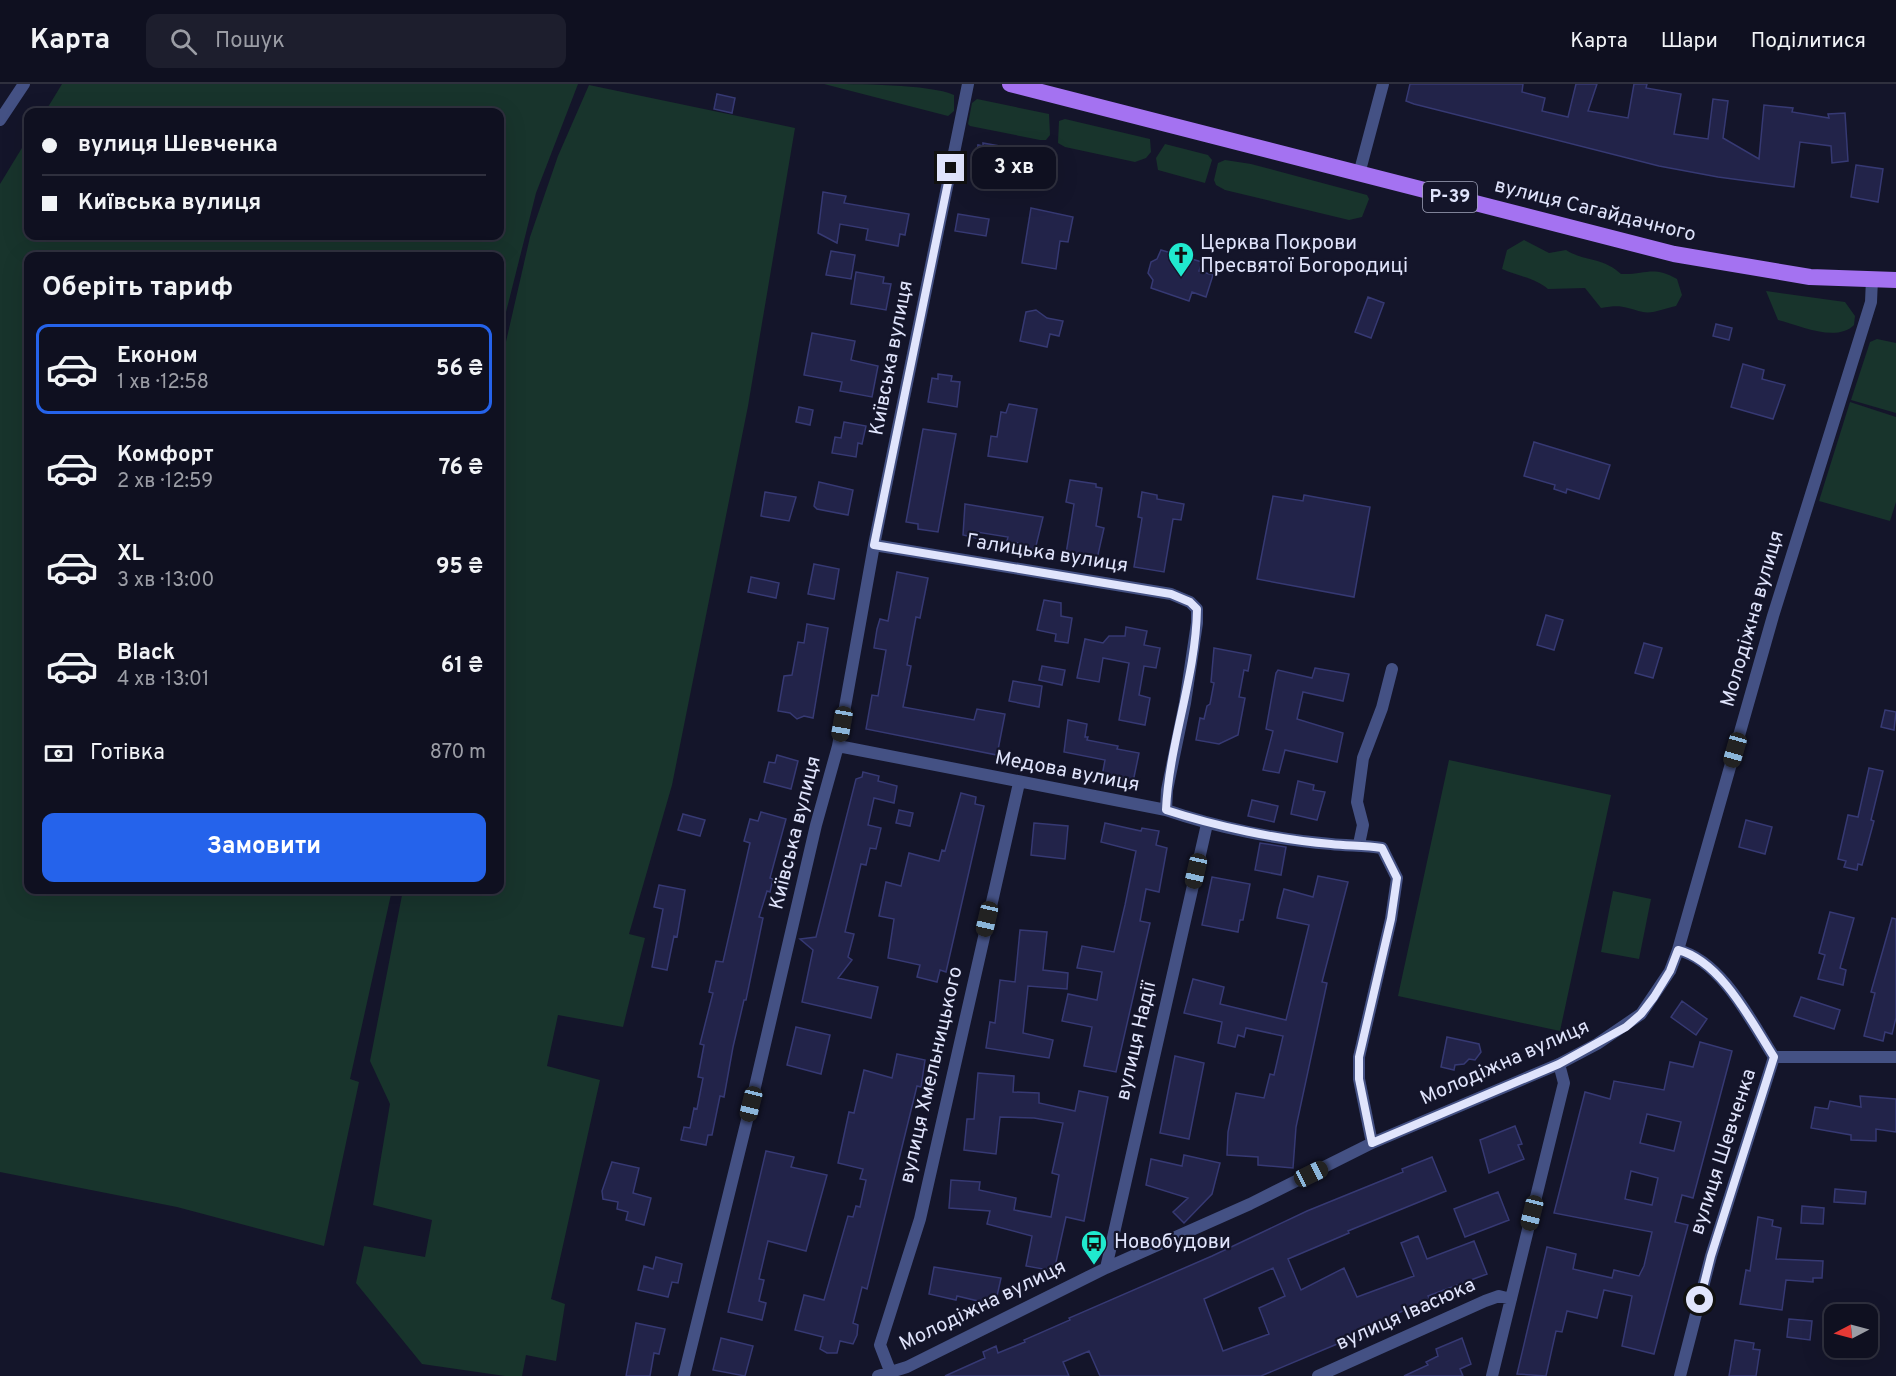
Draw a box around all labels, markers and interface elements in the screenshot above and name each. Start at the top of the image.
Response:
search box [146,14,566,68]
text: Карта [30,23,110,59]
icon: search [167,25,200,58]
text: Пошук [215,28,285,55]
text: Карта [1570,28,1628,55]
text: Шари [1661,28,1718,55]
text: Поділитися [1751,28,1866,55]
text: вулиця Шевченка [78,132,278,159]
callout: 3 хв [972,147,1056,189]
route end [937,154,964,181]
text: 3 хв [994,155,1034,181]
street label: вулиця Сагайдачного [1491,173,1699,249]
road number: Р-39 [1423,182,1477,212]
text: Київська вулиця [78,190,261,217]
place label: Церква Покрови Пресвятої Богородиці [1200,231,1408,280]
church icon: Церква Покрови Пресвятої Богородиці [1166,240,1196,278]
text: Оберіть тариф [42,271,233,305]
street label: Київська вулиця [864,278,920,438]
icon: car [45,342,99,396]
text: Економ [117,343,198,370]
text: 56 ₴ [436,356,483,383]
text: 1 хв · 12:58 [117,370,209,396]
icon: car [45,441,99,495]
text: Комфорт [117,442,214,469]
text: 76 ₴ [439,455,483,482]
text: 2 хв · 12:59 [117,469,213,495]
street label: Галицька вулиця [964,528,1130,580]
street label: Молодіжна вулиця [1715,528,1791,710]
icon: car [45,540,99,594]
text: XL [117,541,144,568]
text: 95 ₴ [436,554,483,581]
text: 3 хв · 13:00 [117,568,214,594]
icon: car [45,639,99,693]
text: Black [117,640,175,667]
text: 61 ₴ [441,653,483,680]
text: 4 хв · 13:01 [117,667,209,693]
car [830,705,854,743]
car [1721,730,1749,770]
icon: cash [42,737,75,770]
text: Готівка [90,740,165,767]
text: 870 m [430,740,486,766]
street label: Медова вулиця [992,745,1142,799]
street label: Київська вулиця [764,754,828,912]
button: Замовити [42,813,486,882]
car [1183,851,1209,891]
car [974,899,1000,939]
street label: вулиця Хмельницького [894,964,970,1186]
street label: вулиця Надії [1111,978,1163,1103]
street label: Молодіжна вулиця [1416,1014,1594,1112]
street label: вулиця Шевченка [1685,1066,1763,1238]
car [738,1084,764,1124]
car [1291,1158,1331,1190]
car [1519,1193,1545,1233]
bus stop icon: Новобудови [1079,1228,1109,1266]
place label: Новобудови [1114,1230,1231,1256]
street label: Молодіжна вулиця [895,1254,1071,1358]
street label: вулиця Івасюка [1332,1273,1480,1357]
route start [1686,1286,1713,1313]
north arrow [1824,1304,1878,1358]
map controls [1824,1304,1878,1358]

